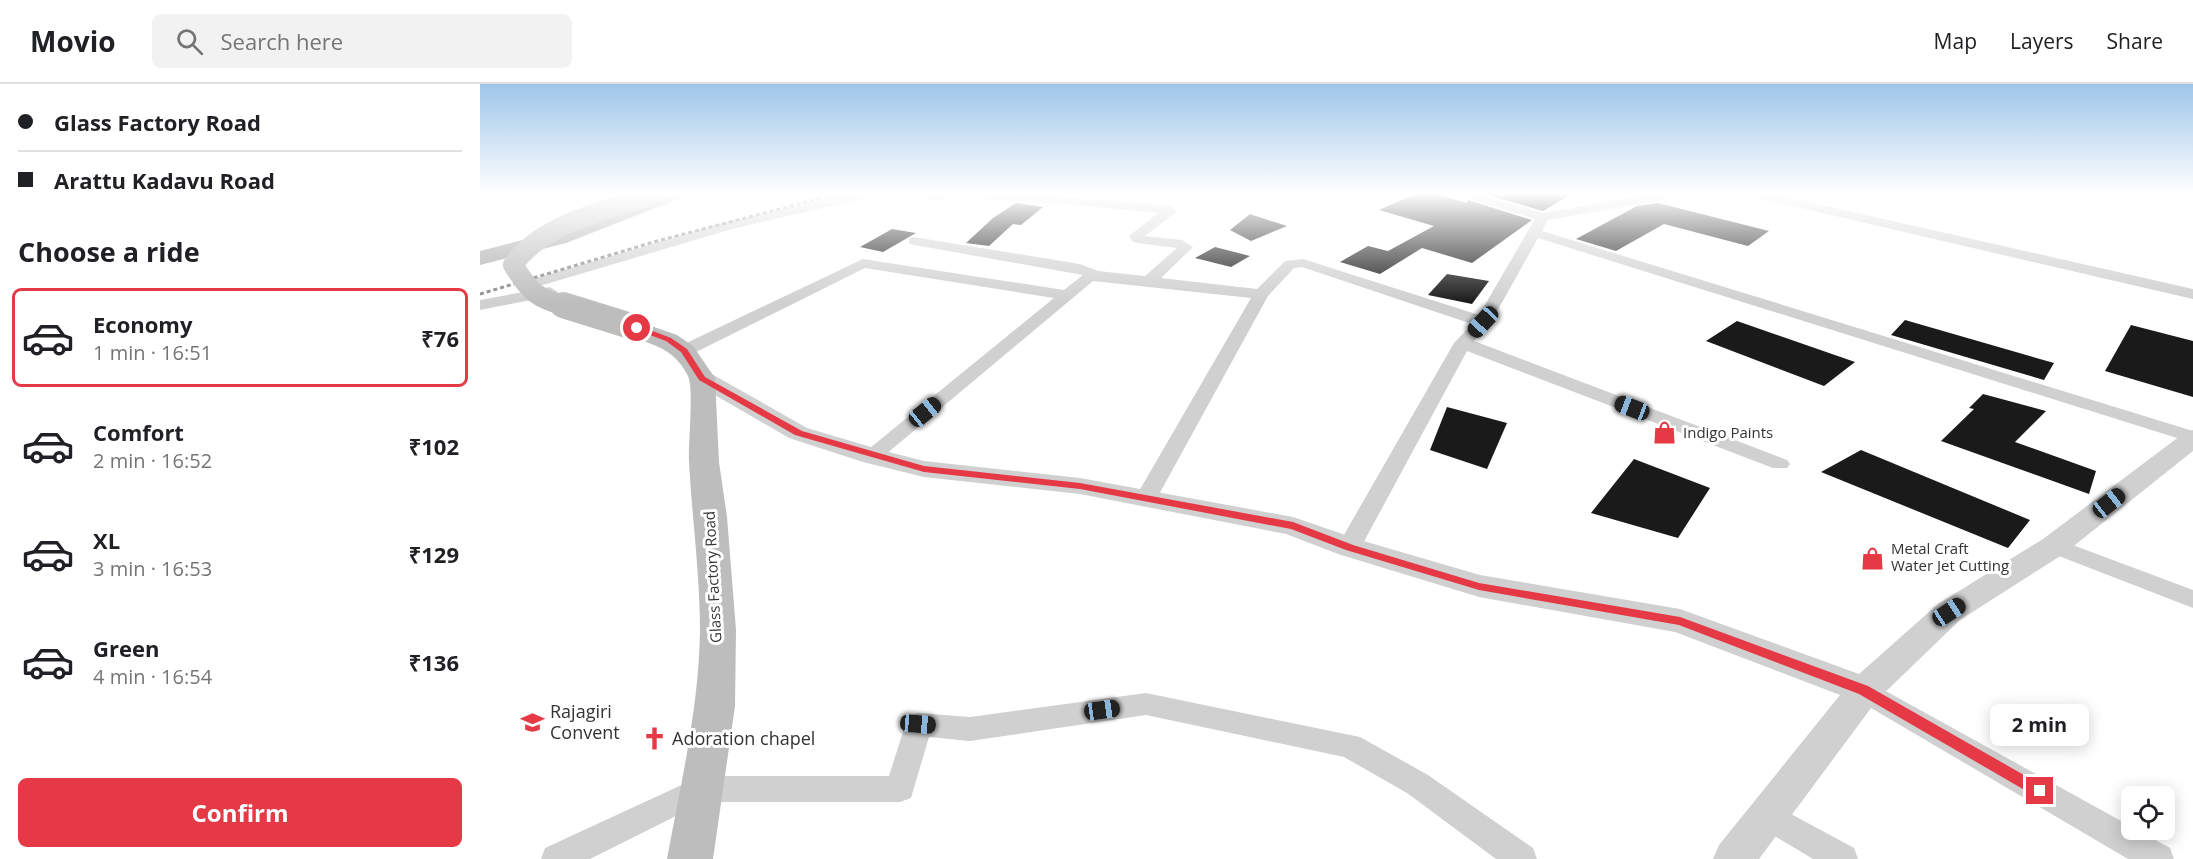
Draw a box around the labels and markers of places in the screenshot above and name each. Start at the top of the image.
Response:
shop icon: Indigo Paints [1652,420,1678,446]
place label: Indigo Paints [1683,422,1773,442]
place label: Metal Craft Water Jet Cutting [1891,538,2009,575]
shop icon: Metal Craft Water Jet Cutting [1860,545,1886,571]
place label: Rajagiri Convent [550,699,620,744]
school or university icon: Rajagiri Convent [519,709,545,735]
church icon: Adoration chapel [641,726,667,752]
place label: Adoration chapel [672,726,815,750]

